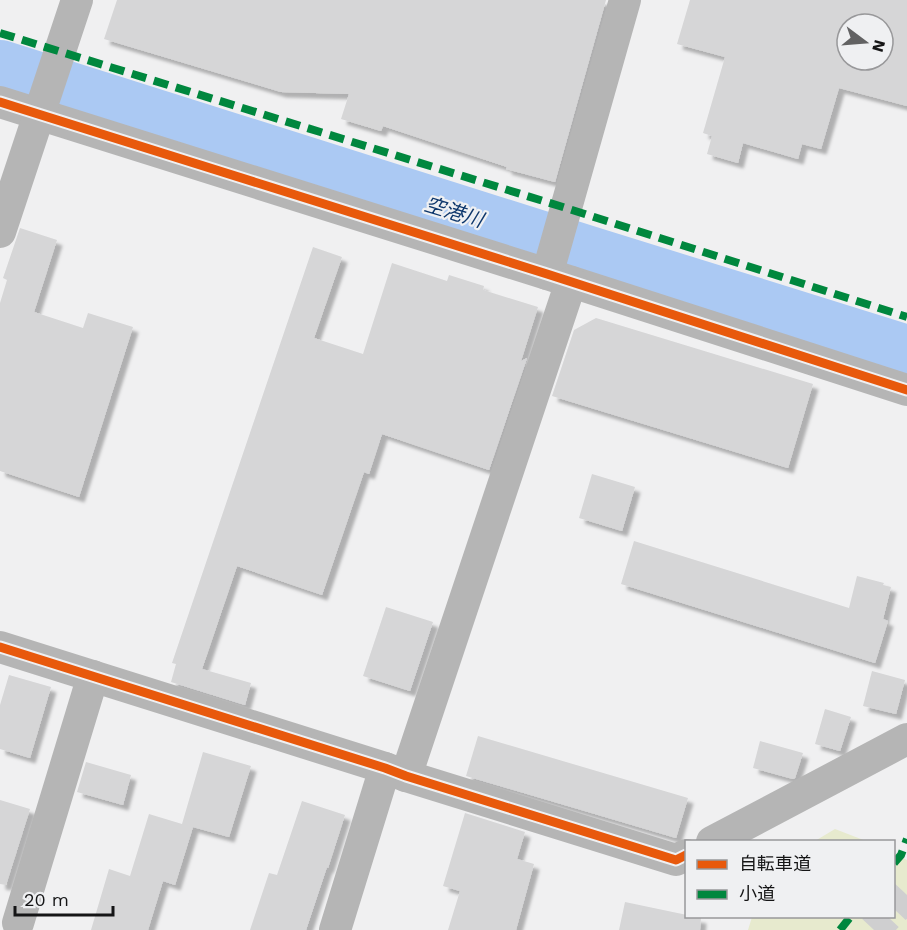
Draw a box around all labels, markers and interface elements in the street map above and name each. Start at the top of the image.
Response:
north arrow [835,12,895,72]
text: N [868,38,890,54]
water label: 空港川 [422,192,488,233]
legend [685,840,895,918]
text: 自転車道 [739,853,811,874]
scale bar [15,879,112,917]
text: 小道 [739,883,775,904]
text: 20 m [24,889,69,910]

